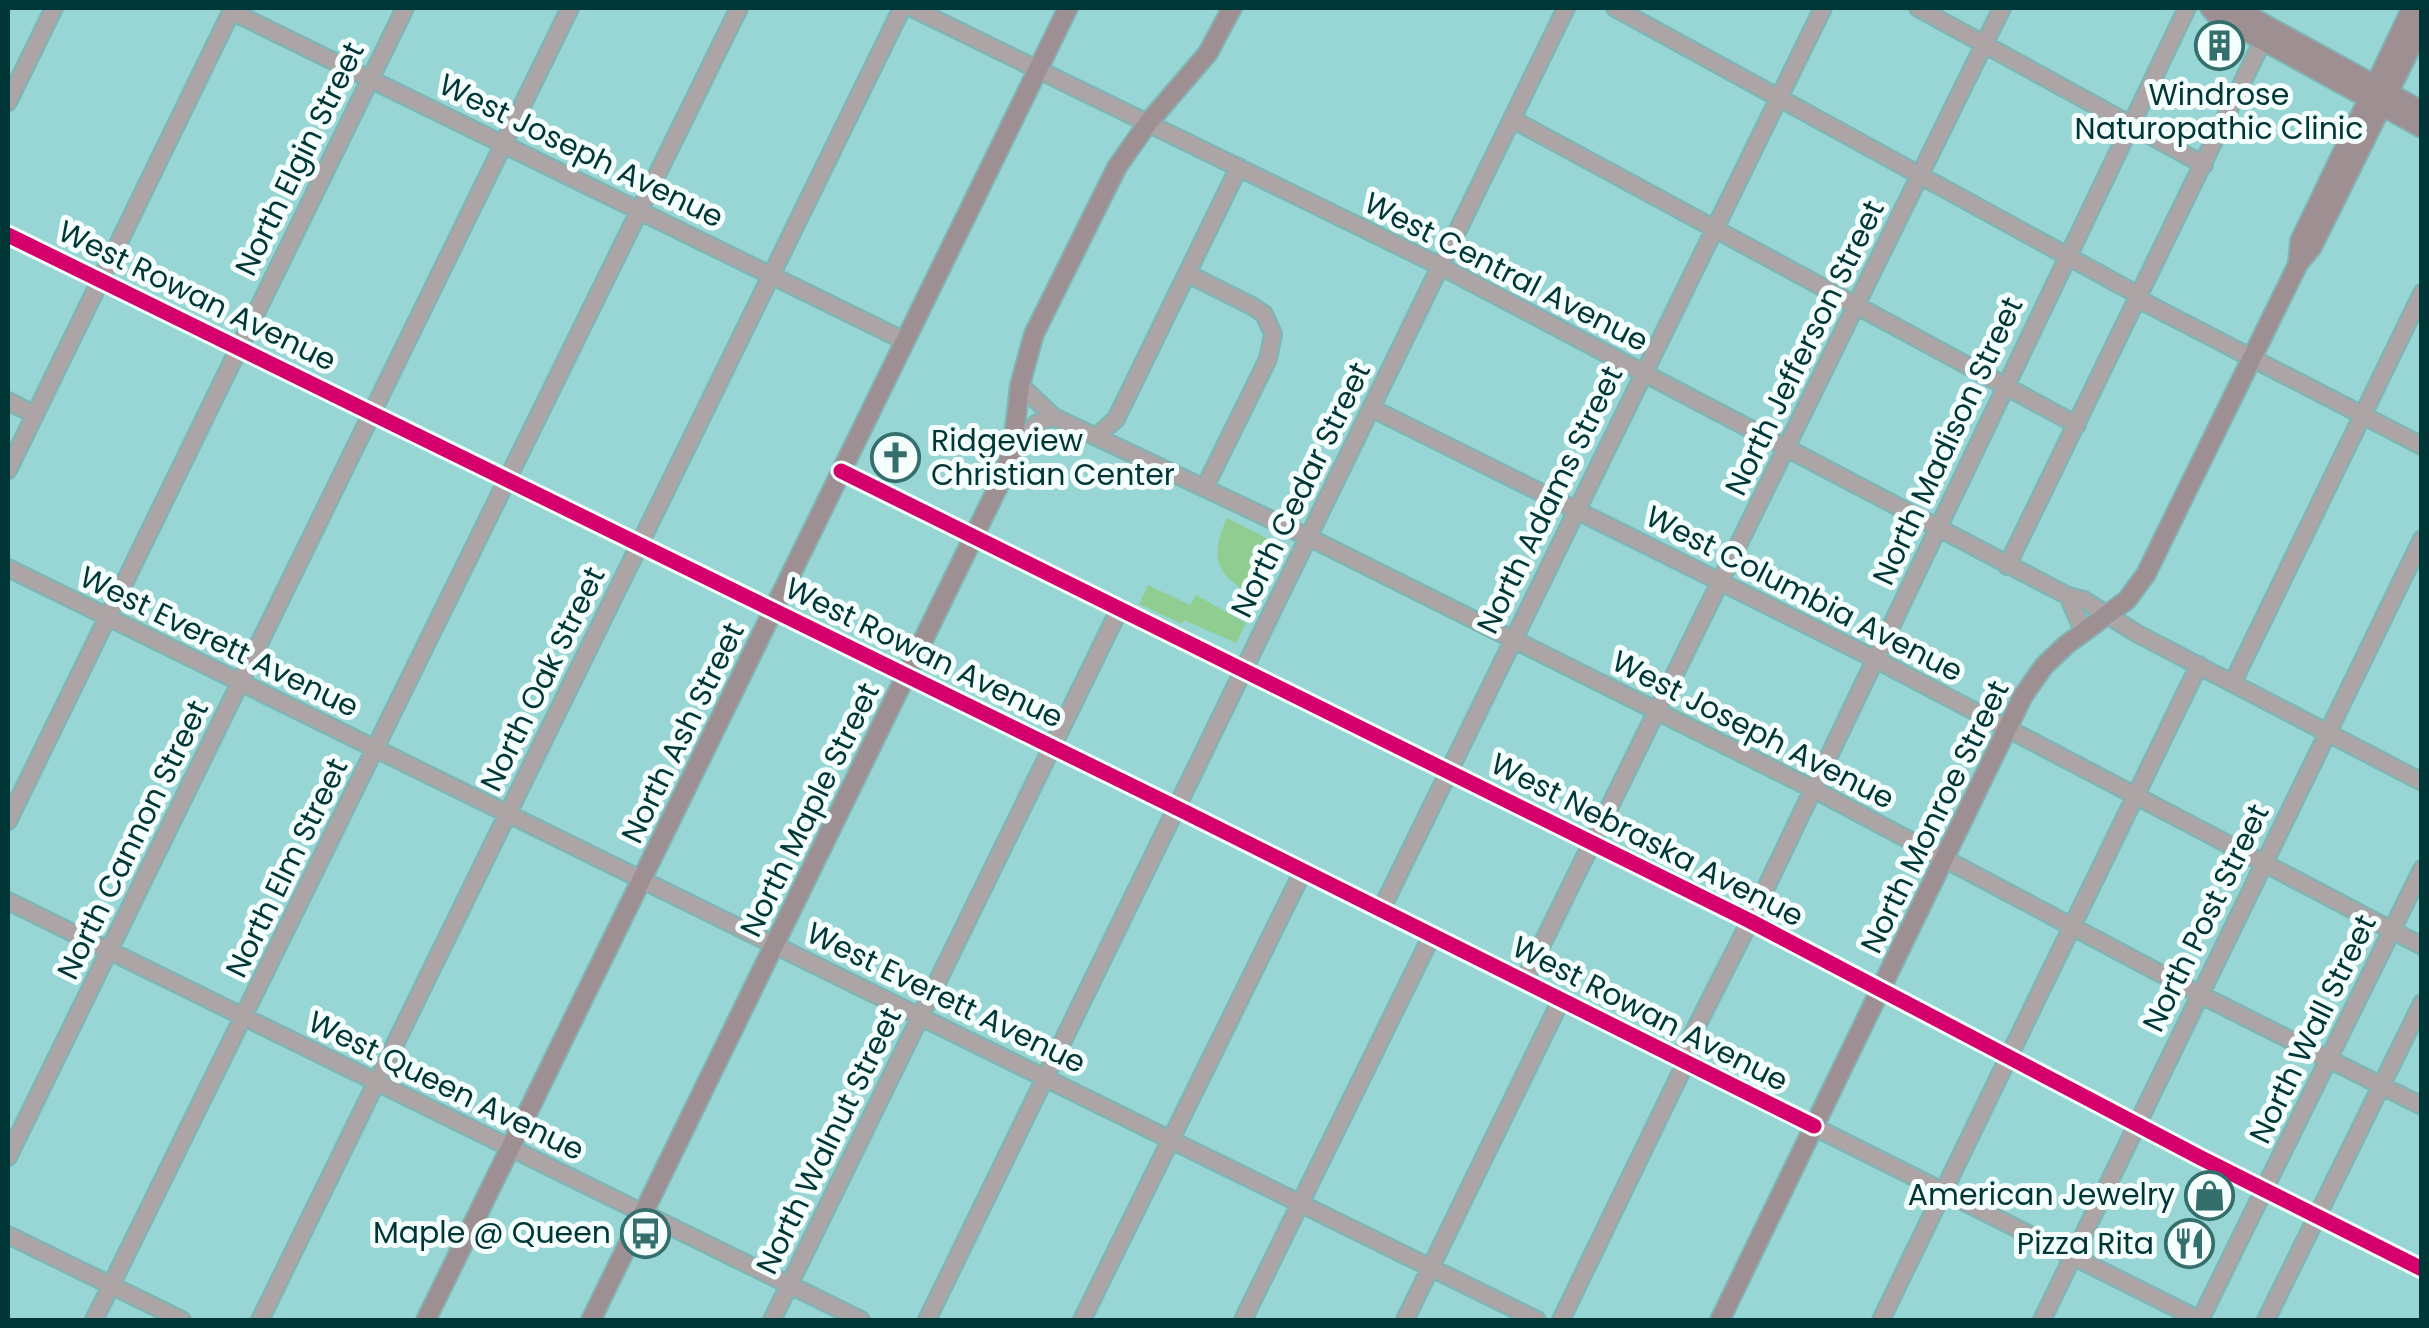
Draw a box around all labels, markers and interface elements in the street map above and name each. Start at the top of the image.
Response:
building icon: Windrose Naturopathic Clinic [2193,20,2245,72]
street label: North Elgin Street [224,35,375,283]
street label: West Joseph Avenue [432,63,731,238]
place label: Windrose Naturopathic Clinic [2075,73,2363,150]
street label: West Central Avenue [1357,181,1656,362]
street label: North Jefferson Street [1714,193,1895,503]
street label: West Rowan Avenue [51,209,344,382]
street label: North Madison Street [1862,290,2033,592]
street label: North Cedar Street [1220,355,1381,625]
street label: North Adams Street [1466,359,1633,641]
place label: Ridgeview Christian Center [931,419,1175,496]
church icon: Ridgeview Christian Center [870,432,922,484]
street label: West Columbia Avenue [1638,495,1970,692]
street label: West Everett Avenue [72,555,366,728]
street label: North Oak Street [470,559,616,798]
street label: West Rowan Avenue [778,566,1071,739]
street label: North Ash Street [611,615,755,850]
street label: West Joseph Avenue [1604,640,1902,820]
street label: North Monroe Street [1850,673,2019,960]
street label: North Maple Street [729,675,890,944]
street label: North Cannon Street [46,693,219,987]
street label: West Nebraska Avenue [1483,742,1811,937]
street label: North Elm Street [215,751,358,985]
street label: North Post Street [2132,797,2279,1039]
street label: North Wall Street [2238,907,2387,1150]
street label: West Everett Avenue [799,911,1093,1084]
street label: West Rowan Avenue [1505,925,1796,1102]
street label: West Queen Avenue [301,1000,592,1171]
street label: North Walnut Street [745,1000,912,1281]
shop icon: American Jewelry [2184,1169,2236,1221]
place label: American Jewelry [1908,1173,2175,1216]
bus stop icon: Maple @ Queen [620,1207,672,1259]
place label: Maple @ Queen [373,1211,611,1254]
restaurant icon: Pizza Rita [2163,1218,2215,1270]
place label: Pizza Rita [2017,1222,2154,1265]

